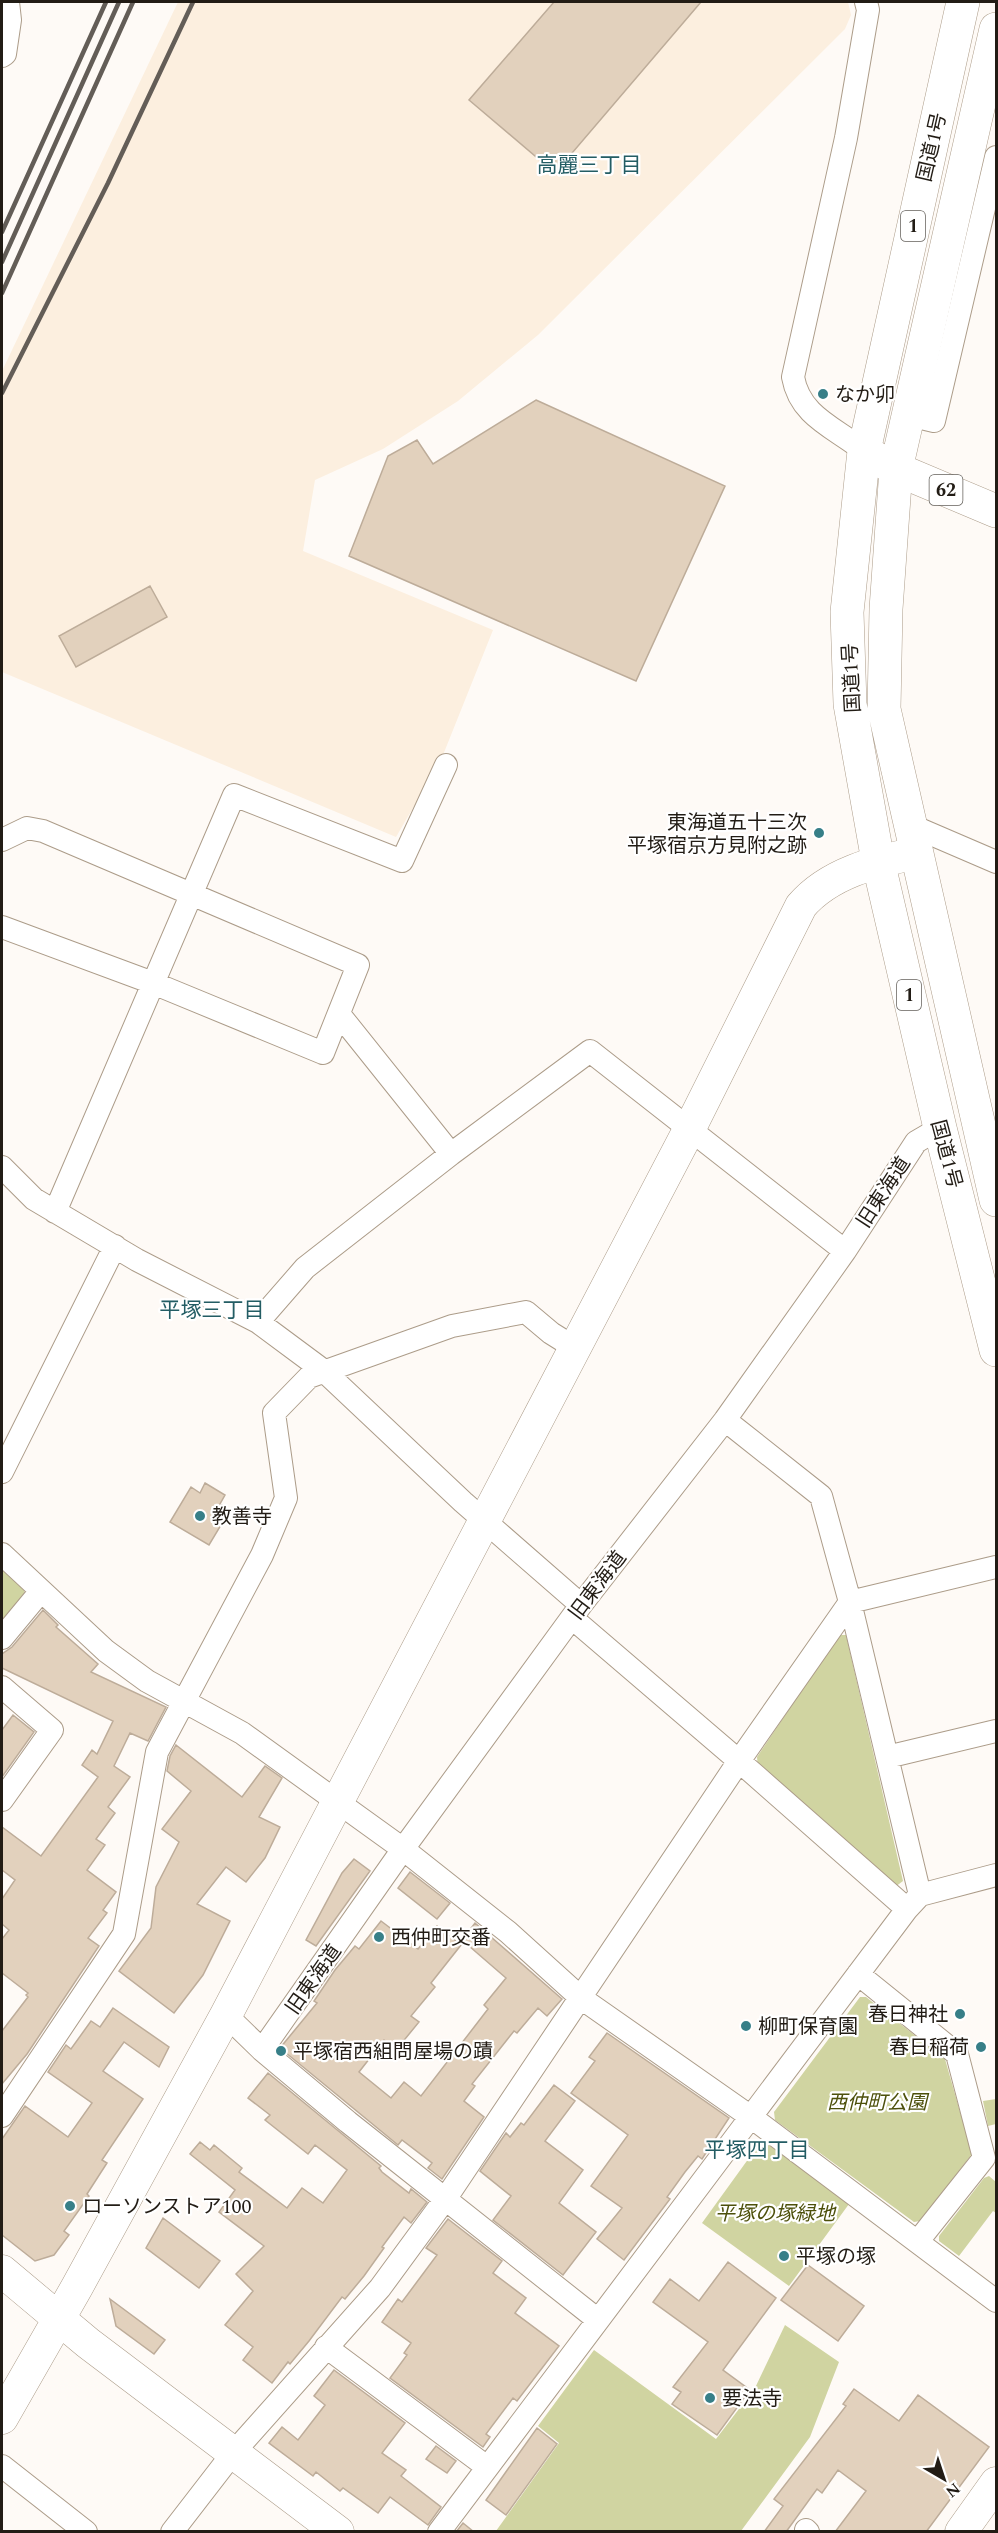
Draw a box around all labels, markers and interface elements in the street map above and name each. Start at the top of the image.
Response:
street label: 国道1号 [909,110,954,185]
district label: 高麗三丁目 [537,150,642,182]
road number: 1 [901,211,925,241]
place label: なか卯 [835,380,895,410]
marker: なか卯 [816,387,830,401]
road number: 62 [930,475,962,505]
street label: 国道1号 [835,642,869,714]
place label: 東海道五十三次 平塚宿京方見附之跡 [627,808,807,861]
marker: 東海道五十三次 平塚宿京方見附之跡 [812,826,826,840]
road number: 1 [897,980,921,1010]
street label: 国道1号 [922,1117,970,1192]
street label: 旧東海道 [849,1151,918,1234]
district label: 平塚三丁目 [160,1295,265,1327]
place label: 教善寺 [212,1502,272,1532]
marker: 教善寺 [193,1509,207,1523]
street label: 旧東海道 [562,1545,634,1627]
place label: 西仲町交番 [391,1923,491,1953]
marker: 西仲町交番 [372,1930,386,1944]
street label: 旧東海道 [279,1938,349,2021]
place label: 春日神社 [868,2000,948,2030]
marker: 春日神社 [953,2007,967,2021]
place label: 柳町保育園 [758,2012,858,2042]
marker: 柳町保育園 [739,2019,753,2033]
place label: 春日稲荷 [889,2033,969,2063]
place label: 平塚宿西組問屋場の蹟 [293,2037,493,2067]
marker: 春日稲荷 [974,2040,988,2054]
marker: 平塚宿西組問屋場の蹟 [274,2044,288,2058]
park label: 西仲町公園 [827,2088,930,2118]
district label: 平塚四丁目 [705,2135,810,2167]
place label: ローソンストア100 [82,2192,252,2222]
marker: ローソンストア100 [63,2199,77,2213]
park label: 平塚の塚緑地 [715,2199,837,2229]
place label: 平塚の塚 [796,2242,876,2272]
marker: 平塚の塚 [777,2249,791,2263]
place label: 要法寺 [722,2384,782,2414]
marker: 要法寺 [703,2391,717,2405]
north arrow [914,2449,974,2509]
text: N [940,2476,965,2503]

